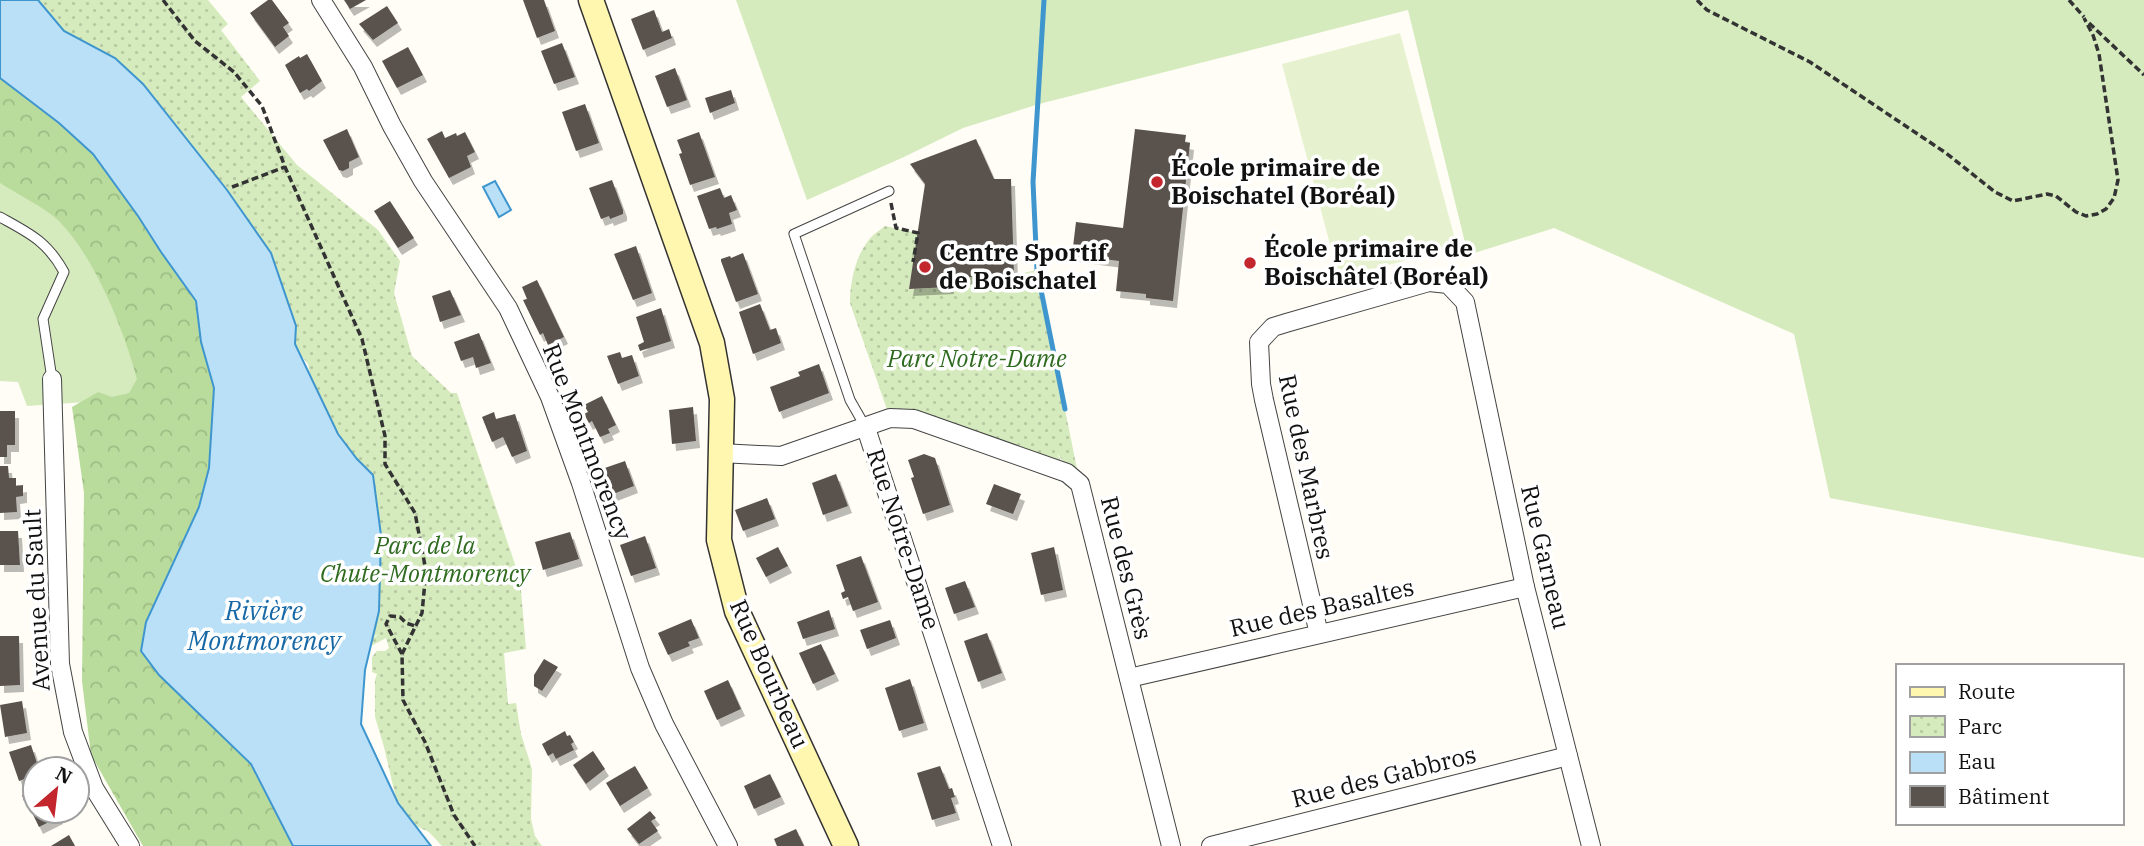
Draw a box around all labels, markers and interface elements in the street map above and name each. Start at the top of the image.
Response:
place label: École primaire de Boischatel (Boréal) [1171,151,1395,211]
marker: École primaire de Boischatel (Boréal) [1149,174,1165,190]
place label: École primaire de Boischâtel (Boréal) [1264,232,1488,292]
place label: Centre Sportif de Boischatel [939,236,1109,296]
marker: École primaire de Boischâtel (Boréal) [1242,255,1258,271]
marker: Centre Sportif de Boischatel [917,259,933,275]
street label: Rue Montmorency [536,339,640,545]
park label: Parc Notre-Dame [886,342,1067,374]
street label: Rue des Marbres [1272,371,1342,562]
street label: Rue Notre-Dame [860,444,948,633]
street label: Rue Garneau [1514,482,1578,632]
street label: Rue des Grès [1094,493,1160,643]
street label: Avenue du Sault [15,508,57,692]
park label: Parc de la Chute-Montmorency [320,529,532,589]
street label: Rue des Basaltes [1226,570,1417,644]
water label: Rivière Montmorency [187,593,343,657]
street label: Rue Bourbeau [723,594,817,753]
legend [1896,664,2123,825]
text: Route [1958,677,2015,705]
text: Parc [1958,712,2002,740]
street label: Rue des Gabbros [1288,738,1479,814]
text: Eau [1958,747,1996,775]
north arrow [21,755,91,825]
text: N [52,761,76,789]
text: Bâtiment [1958,782,2049,810]

